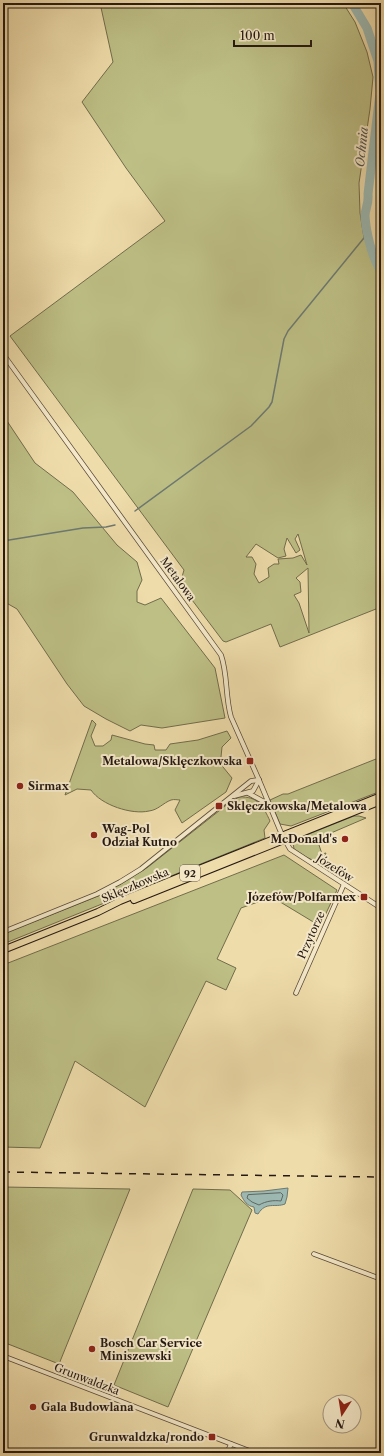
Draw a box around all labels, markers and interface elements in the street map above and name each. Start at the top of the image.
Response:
scale bar [234,22,311,48]
text: 100 m [240,28,275,43]
water label: Ochnia [352,126,371,168]
street label: Metalowa [157,554,199,604]
place label: Metalowa/Sklęczkowska [102,754,243,768]
marker: Metalowa/Sklęczkowska [245,756,255,766]
place label: Sirmax [28,779,70,793]
marker: Sirmax [15,781,25,791]
place label: Sklęczkowska/Metalowa [227,799,367,813]
marker: Sklęczkowska/Metalowa [214,801,224,811]
place label: Wag-Pol Odział Kutno [101,822,177,849]
marker: Wag-Pol Odział Kutno [89,830,99,840]
place label: McDonald's [271,832,337,846]
marker: McDonald's [340,834,350,844]
street label: Józefów [312,850,357,885]
street label: Sklęczkowska [99,864,171,905]
road number: 92 [180,865,200,881]
place label: Józefów/Polfarmex [246,890,357,904]
marker: Józefów/Polfarmex [359,892,369,902]
street label: Przytorze [294,909,328,961]
place label: Bosch Car Service Miniszewski [100,1336,203,1363]
marker: Bosch Car Service Miniszewski [87,1344,97,1354]
street label: Grunwaldzka [52,1360,122,1398]
north arrow [322,1394,362,1434]
place label: Gala Budowlana [41,1400,134,1414]
marker: Gala Budowlana [28,1402,38,1412]
text: N [333,1416,346,1432]
place label: Grunwaldzka/rondo [89,1430,204,1444]
marker: Grunwaldzka/rondo [207,1432,217,1442]

